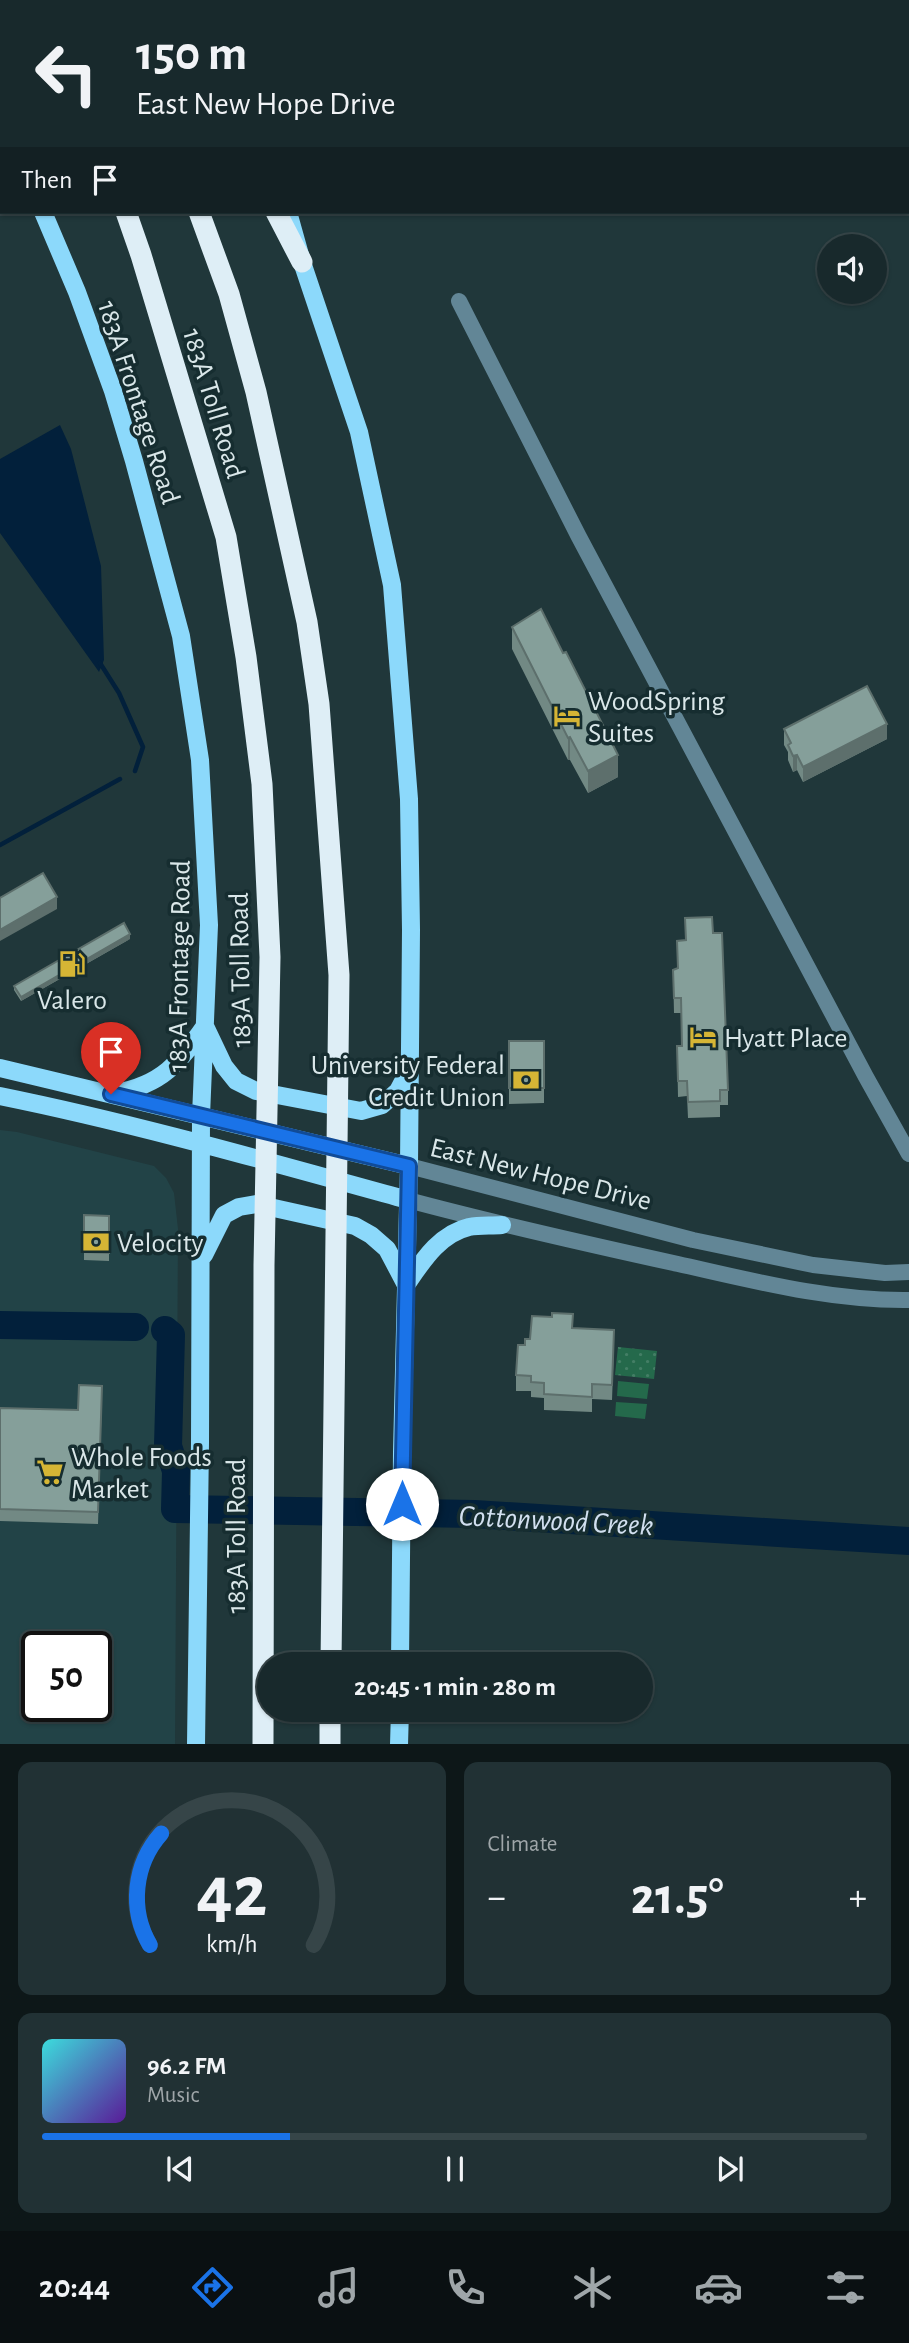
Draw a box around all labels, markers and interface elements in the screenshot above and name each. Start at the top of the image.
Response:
icon: left [21,28,112,119]
text: 150 m [136,30,247,79]
text: East New Hope Drive [136,88,396,120]
icon: arrive [86,161,124,199]
text: Then [21,167,72,193]
map controls [817,234,887,304]
button: sound [817,234,887,304]
street label: 183A Frontage Road [92,297,184,508]
street label: 183A Toll Road [177,325,249,482]
place label: WoodSpring Suites [588,688,725,748]
hotel icon: WoodSpring Suites [552,701,582,731]
street label: 183A Frontage Road [164,860,196,1072]
street label: 183A Toll Road [226,892,256,1048]
fuel station icon: Valero [57,949,87,979]
place label: Valero [37,987,107,1015]
pin [81,1022,141,1094]
hotel icon: Hyatt Place [688,1022,718,1052]
place label: Hyatt Place [724,1025,847,1053]
icon: arrive [92,1033,130,1071]
place label: University Federal Credit Union [311,1052,505,1112]
bank icon: University Federal Credit Union [511,1065,541,1095]
street label: East New Hope Drive [427,1134,654,1216]
bank icon: Velocity [81,1227,111,1257]
place label: Velocity [117,1230,204,1258]
place label: Whole Foods Market [71,1444,212,1504]
supermarket icon: Whole Foods Market [35,1457,65,1487]
street label: 183A Toll Road [223,1458,251,1614]
position arrow [365,1467,439,1541]
water label: Cottonwood Creek [458,1501,654,1541]
speed limit sign: 50 [21,1631,112,1722]
text: 20:45 · 1 min · 280 m [354,1674,556,1700]
text: Climate [488,1833,557,1856]
text: 42 [196,1857,267,1930]
text: 21.5° [631,1871,724,1923]
text: − [488,1879,506,1917]
text: + [849,1879,867,1917]
text: km/h [206,1931,258,1956]
text: 96.2 FM [147,2053,227,2079]
text: Music [147,2084,199,2107]
icon: previous [161,2150,199,2188]
icon: pause [436,2150,474,2188]
icon: next [711,2150,749,2188]
icon: directions [188,2263,237,2312]
icon: music [314,2263,363,2312]
icon: phone [441,2263,490,2312]
icon: climate [568,2263,617,2312]
icon: car [694,2263,743,2312]
icon: filters [821,2263,870,2312]
text: 20:44 [39,2271,110,2303]

